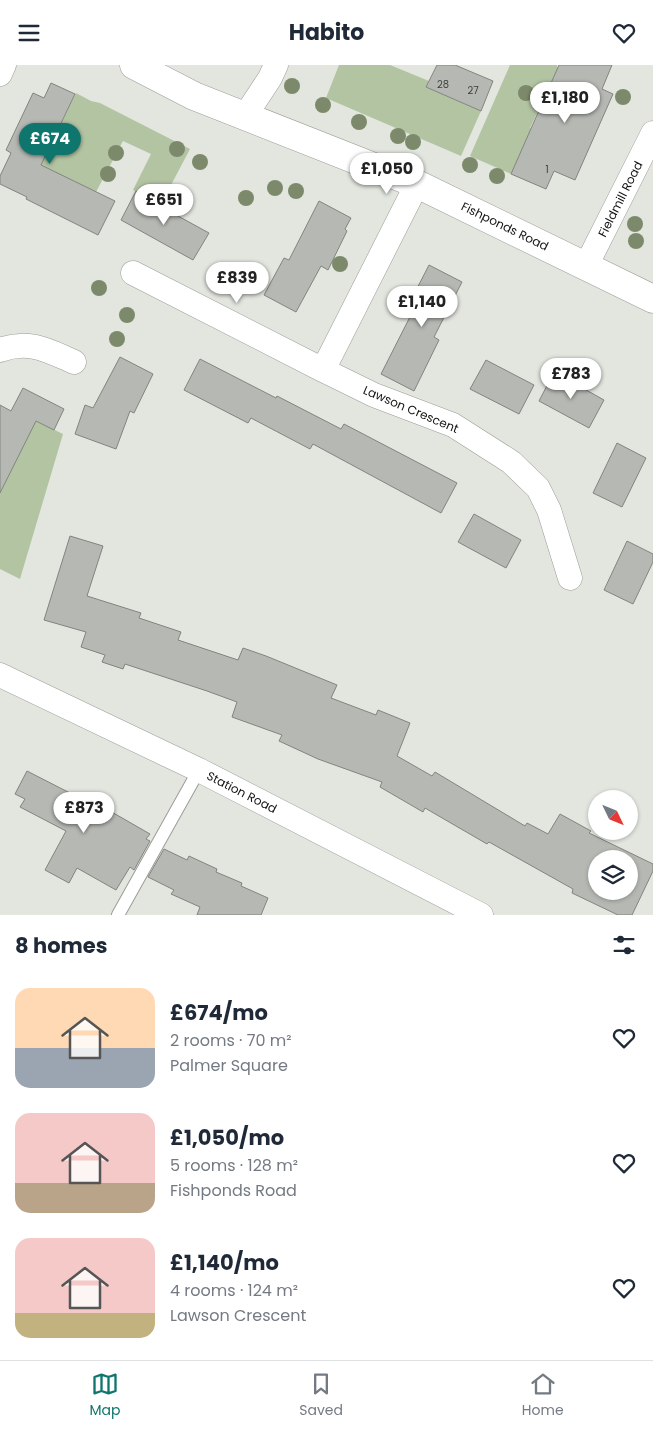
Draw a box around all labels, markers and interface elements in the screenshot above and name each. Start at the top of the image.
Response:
text: Habito [289,17,364,48]
icon: menu [15,19,43,47]
icon: heart [610,19,638,47]
house number: 28 [437,77,449,92]
pin: £1,180 [524,82,606,124]
house number: 27 [467,83,479,98]
text: £1,180 [541,86,589,109]
pin: £674 [20,123,80,165]
text: £674 [30,127,70,150]
pin: £1,050 [346,153,428,195]
text: £1,050 [361,157,413,180]
street label: Fieldmill Road [594,158,646,240]
house number: 1 [545,162,549,177]
pin: £651 [134,184,194,226]
text: £651 [145,188,183,211]
street label: Fishponds Road [458,197,552,255]
pin: £839 [207,261,267,304]
text: £839 [217,266,257,289]
pin: £1,140 [381,285,463,328]
text: £1,140 [398,290,446,313]
pin: £783 [541,357,601,400]
text: £783 [551,362,591,385]
street label: Lawson Crescent [361,381,461,437]
street label: Station Road [204,767,280,817]
north arrow [588,790,638,840]
map controls [588,790,638,900]
pin: £873 [54,791,114,834]
text: £873 [64,796,104,819]
button: layers [588,850,638,900]
text: 8 homes [15,931,107,960]
icon: filters [610,931,638,959]
text: £674/mo [170,998,268,1027]
icon: home [55,1008,115,1068]
icon: heart [610,1024,638,1052]
text: 2 rooms · 70 m² [170,1029,292,1052]
text: Palmer Square [170,1054,288,1077]
text: £1,050/mo [170,1123,284,1152]
icon: home [55,1133,115,1193]
icon: heart [610,1149,638,1177]
text: 5 rooms · 128 m² [170,1154,298,1177]
text: Fishponds Road [170,1179,297,1202]
text: £1,140/mo [170,1248,279,1277]
icon: home [55,1258,115,1318]
icon: heart [610,1274,638,1302]
text: 4 rooms · 124 m² [170,1279,298,1302]
text: Lawson Crescent [170,1304,306,1327]
tab: Map [89,1370,120,1421]
tab: Saved [299,1370,343,1421]
tab: Home [522,1370,564,1421]

